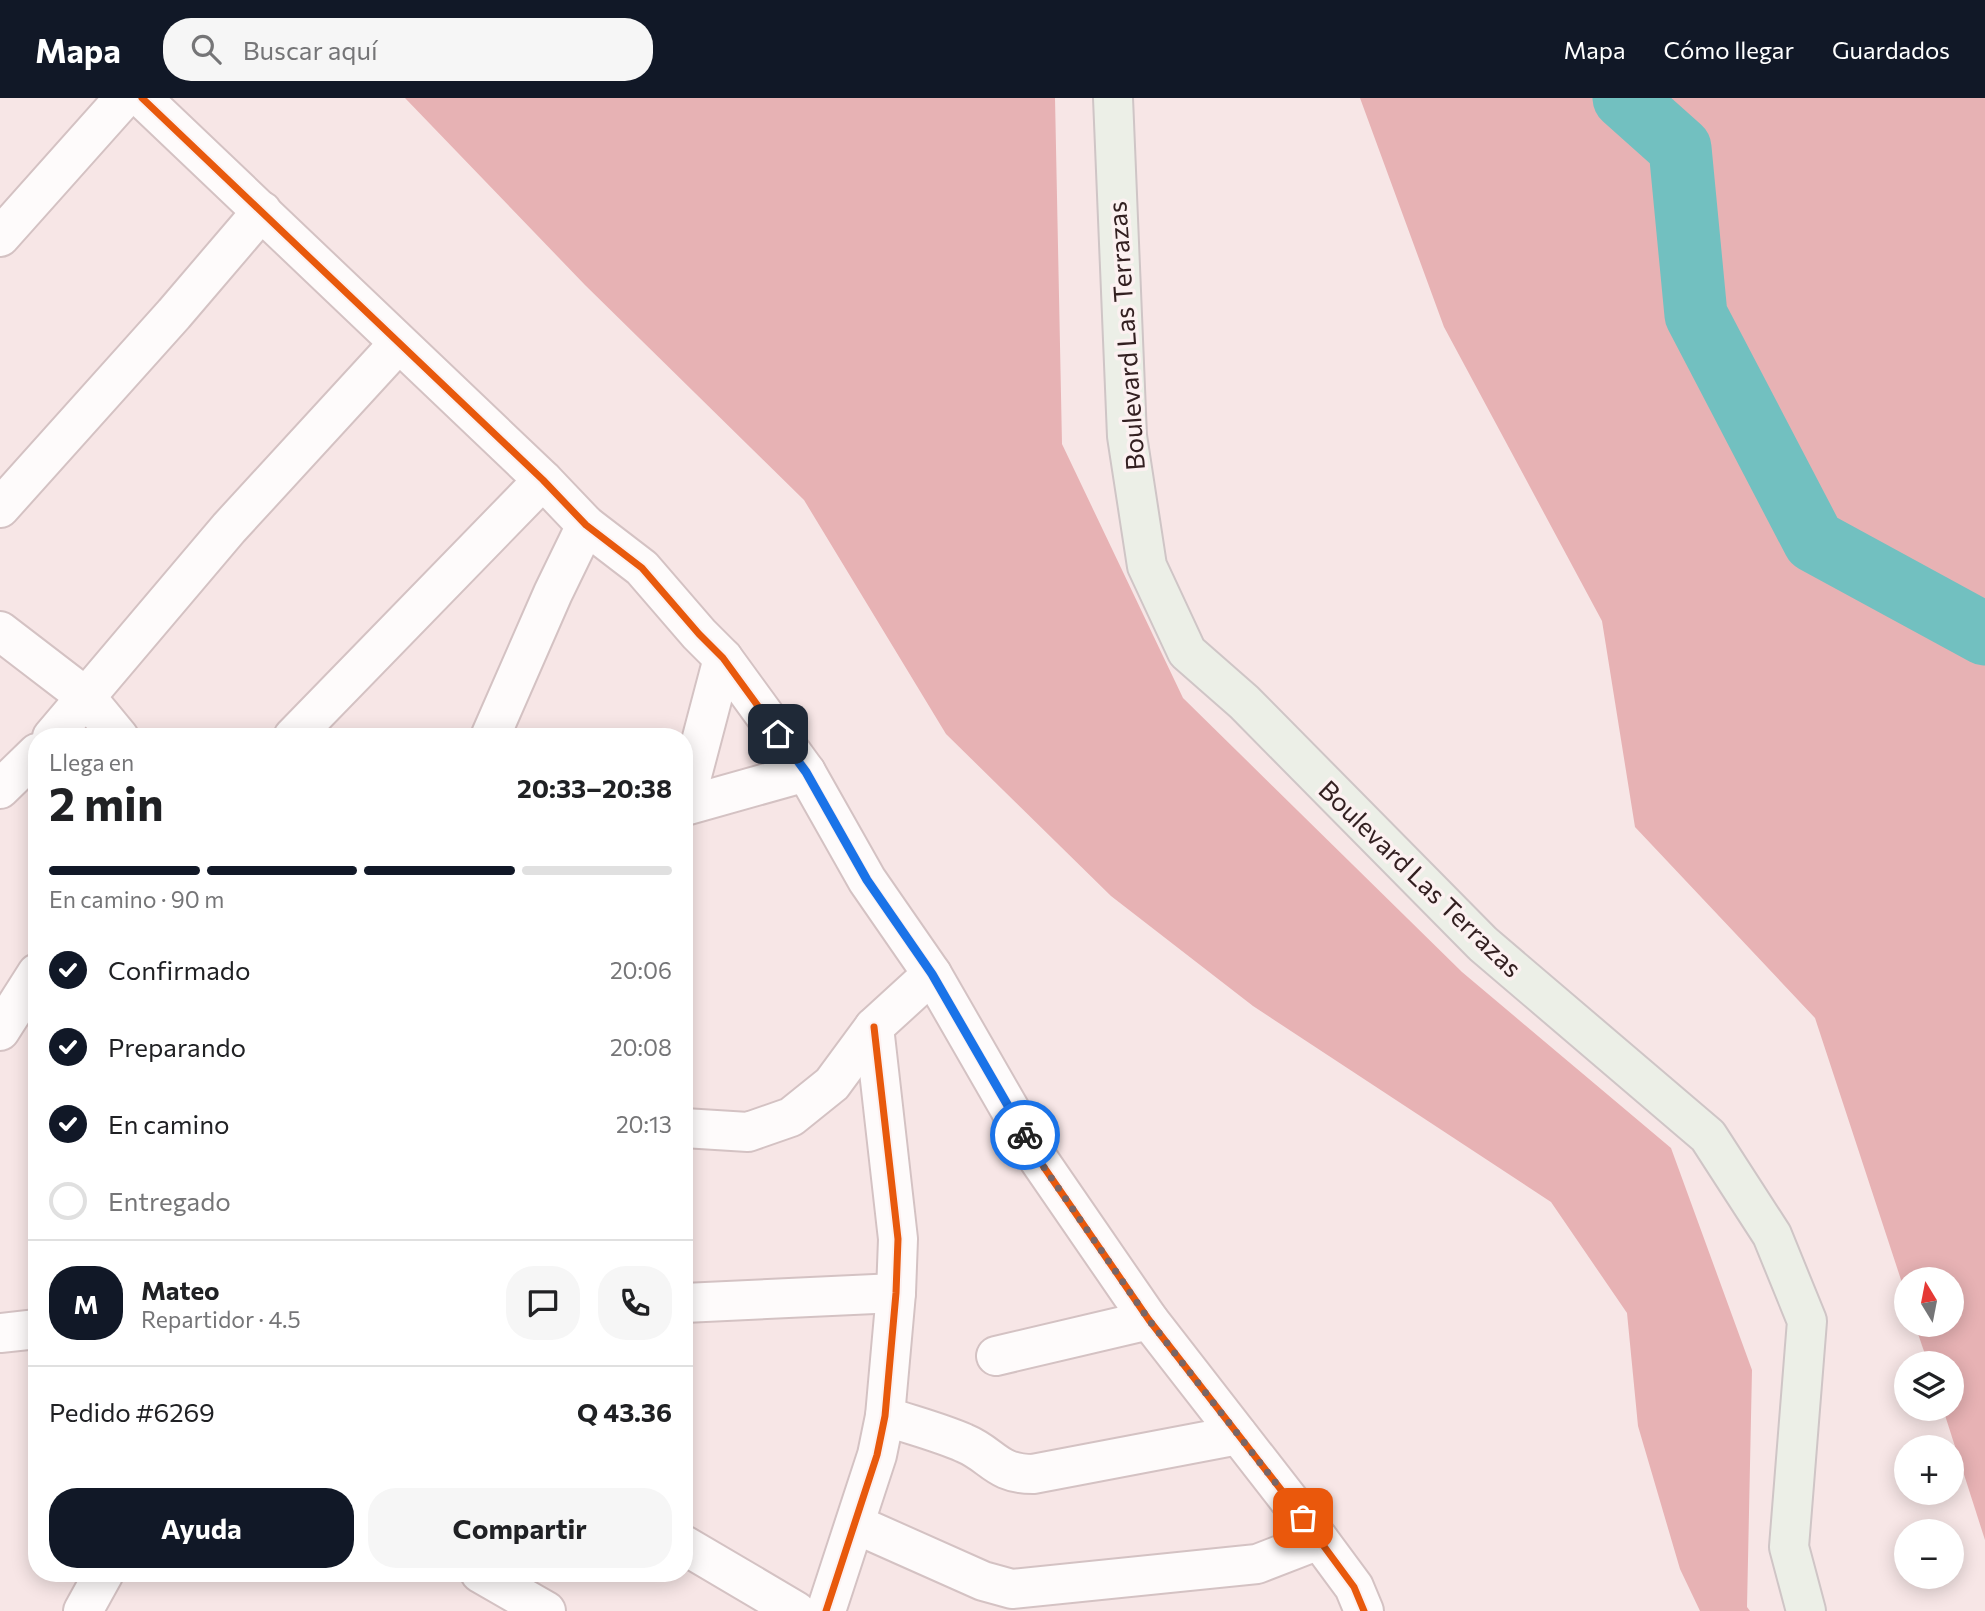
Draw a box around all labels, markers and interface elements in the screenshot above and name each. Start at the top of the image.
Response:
search box [163,18,653,81]
text: Mapa [35,29,121,70]
icon: search [187,30,225,68]
text: Buscar aquí [243,34,378,65]
text: Mapa [1563,35,1626,64]
text: Cómo llegar [1664,35,1794,64]
text: Guardados [1832,35,1950,64]
street label: Boulevard Las Terrazas [1100,200,1150,472]
pin [748,704,808,764]
icon: home [759,715,797,753]
text: Llega en [49,748,134,776]
text: 20:33–20:38 [517,772,672,803]
street label: Boulevard Las Terrazas [1313,773,1529,983]
text: 2 min [49,774,164,830]
text: En camino · 90 m [49,885,224,913]
icon: check [49,951,87,989]
text: Confirmado [108,954,250,985]
text: 20:06 [610,956,672,984]
icon: check [49,1028,87,1066]
text: Preparando [108,1031,246,1062]
text: 20:08 [610,1033,672,1061]
courier [990,1100,1060,1170]
icon: check [49,1105,87,1143]
text: En camino [108,1108,230,1139]
text: 20:13 [616,1110,672,1138]
icon: bike [1006,1116,1044,1154]
text: Entregado [108,1185,231,1216]
button: chat [506,1266,580,1340]
button: phone [598,1266,672,1340]
north arrow [1894,1267,1964,1337]
map controls [1894,1267,1964,1589]
text: Mateo [141,1274,220,1305]
text: M [73,1288,99,1319]
text: Repartidor · 4.5 [141,1305,301,1333]
button: layers [1894,1351,1964,1421]
text: Pedido #6269 [49,1396,215,1427]
text: Q 43.36 [577,1396,672,1427]
button: + [1894,1435,1964,1505]
button: Ayuda [49,1488,354,1568]
button: Compartir [368,1488,672,1568]
pin [1273,1488,1333,1548]
icon: bag [1284,1499,1322,1537]
button: − [1894,1519,1964,1589]

